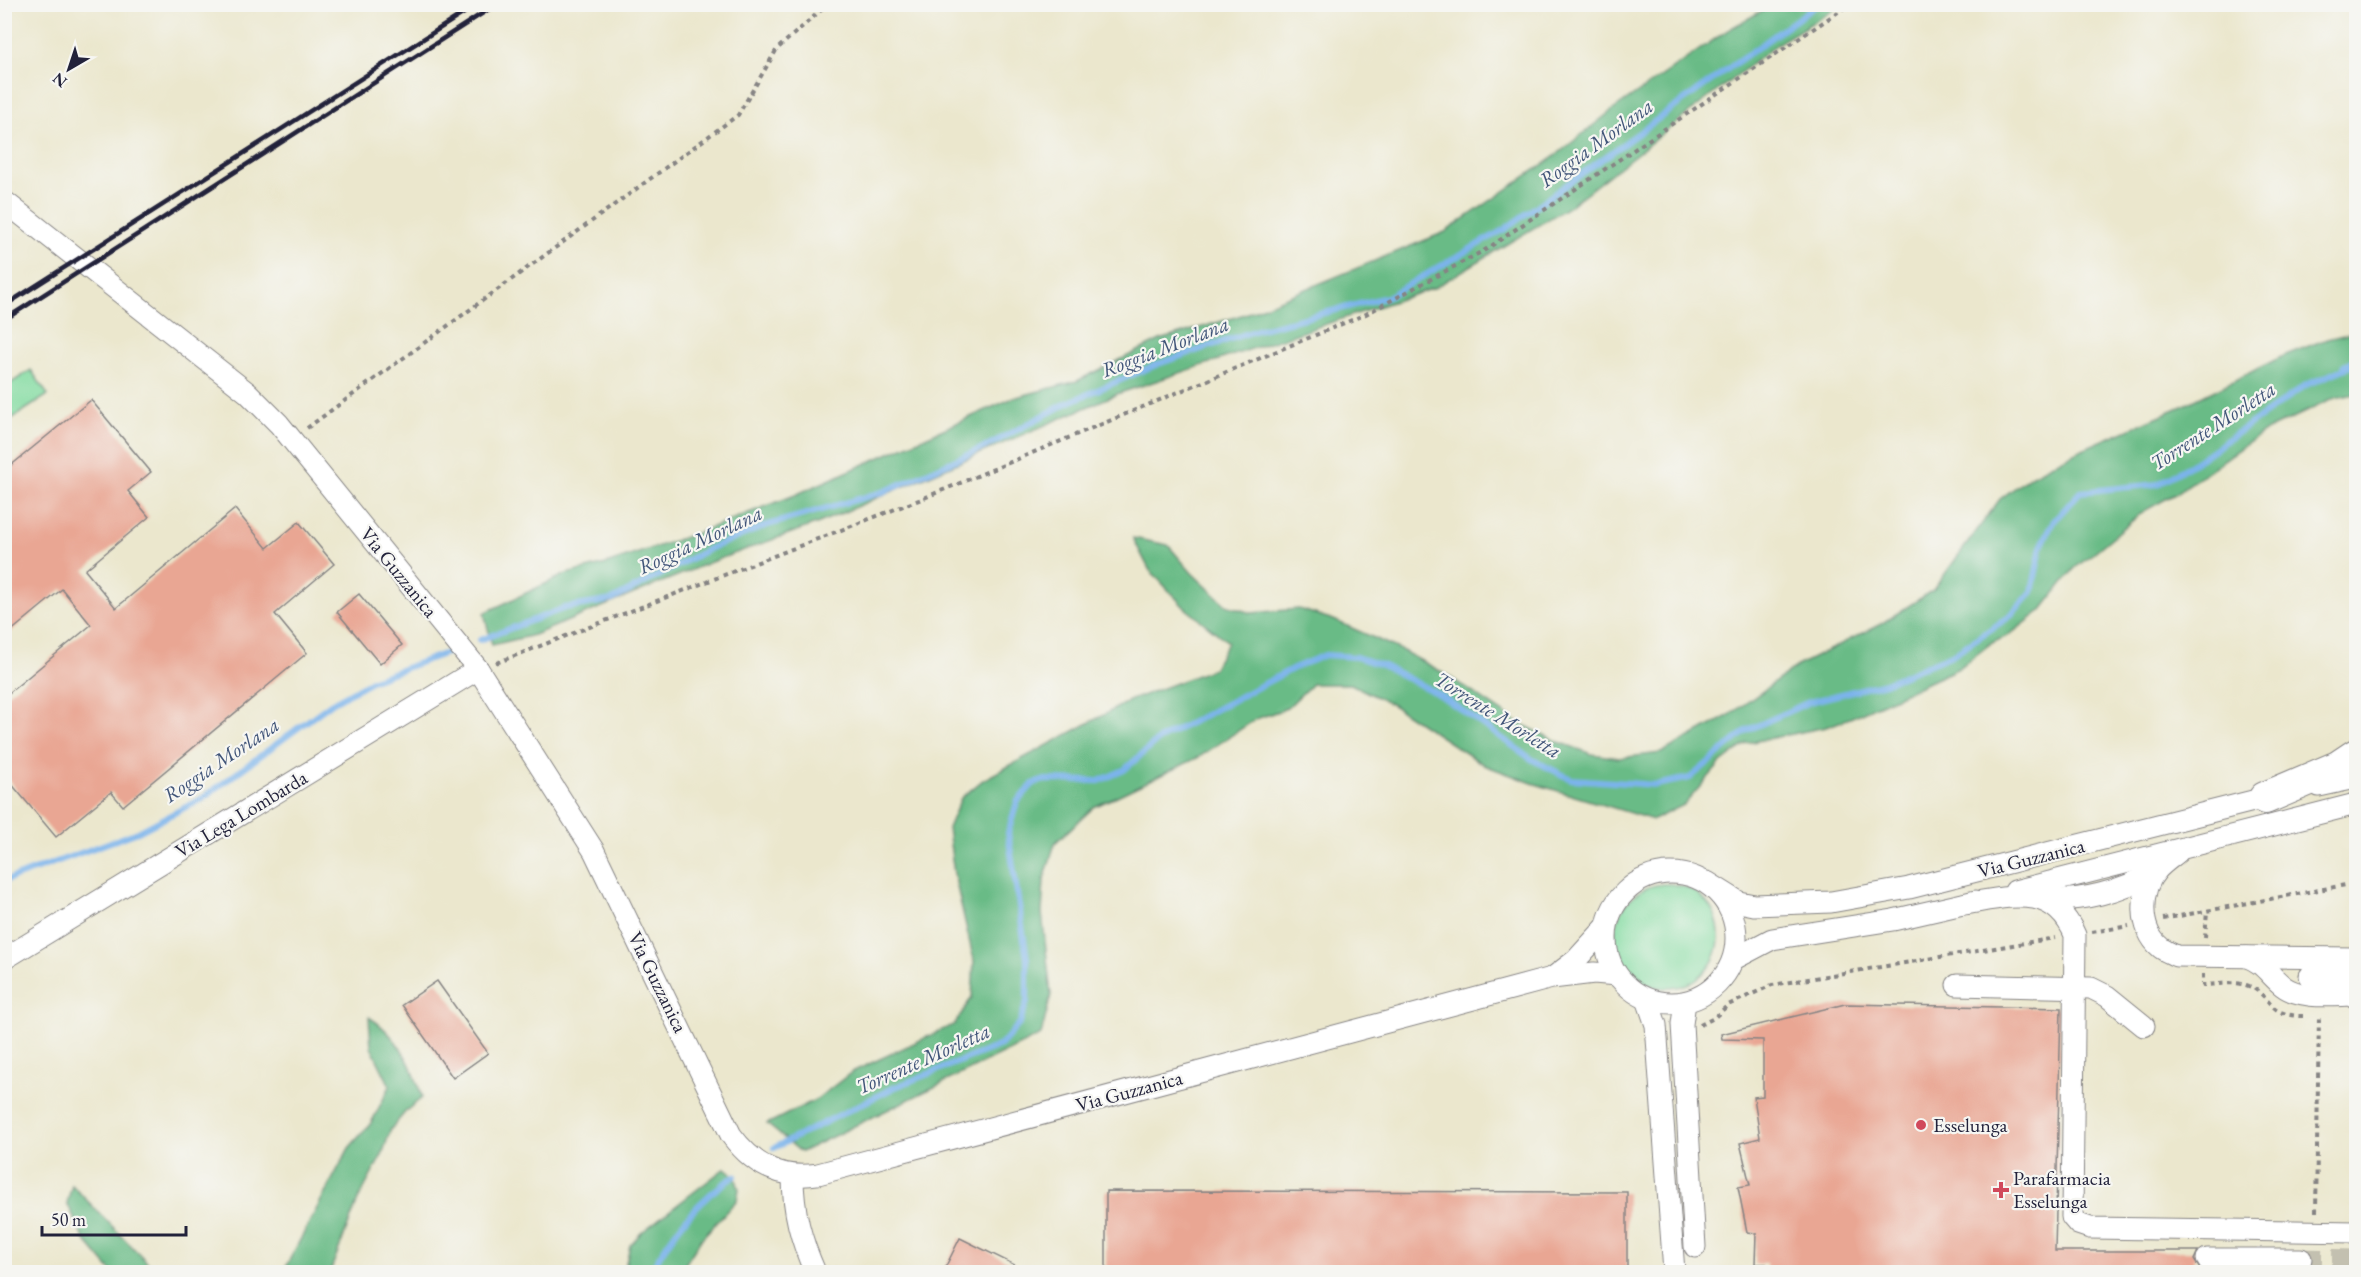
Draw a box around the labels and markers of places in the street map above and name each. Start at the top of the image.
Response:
place label: Esselunga [1933,1112,2008,1138]
marker: Esselunga [1914,1118,1928,1132]
place label: Parafarmacia Esselunga [2013,1165,2111,1214]
marker: Parafarmacia Esselunga [1994,1183,2008,1197]

